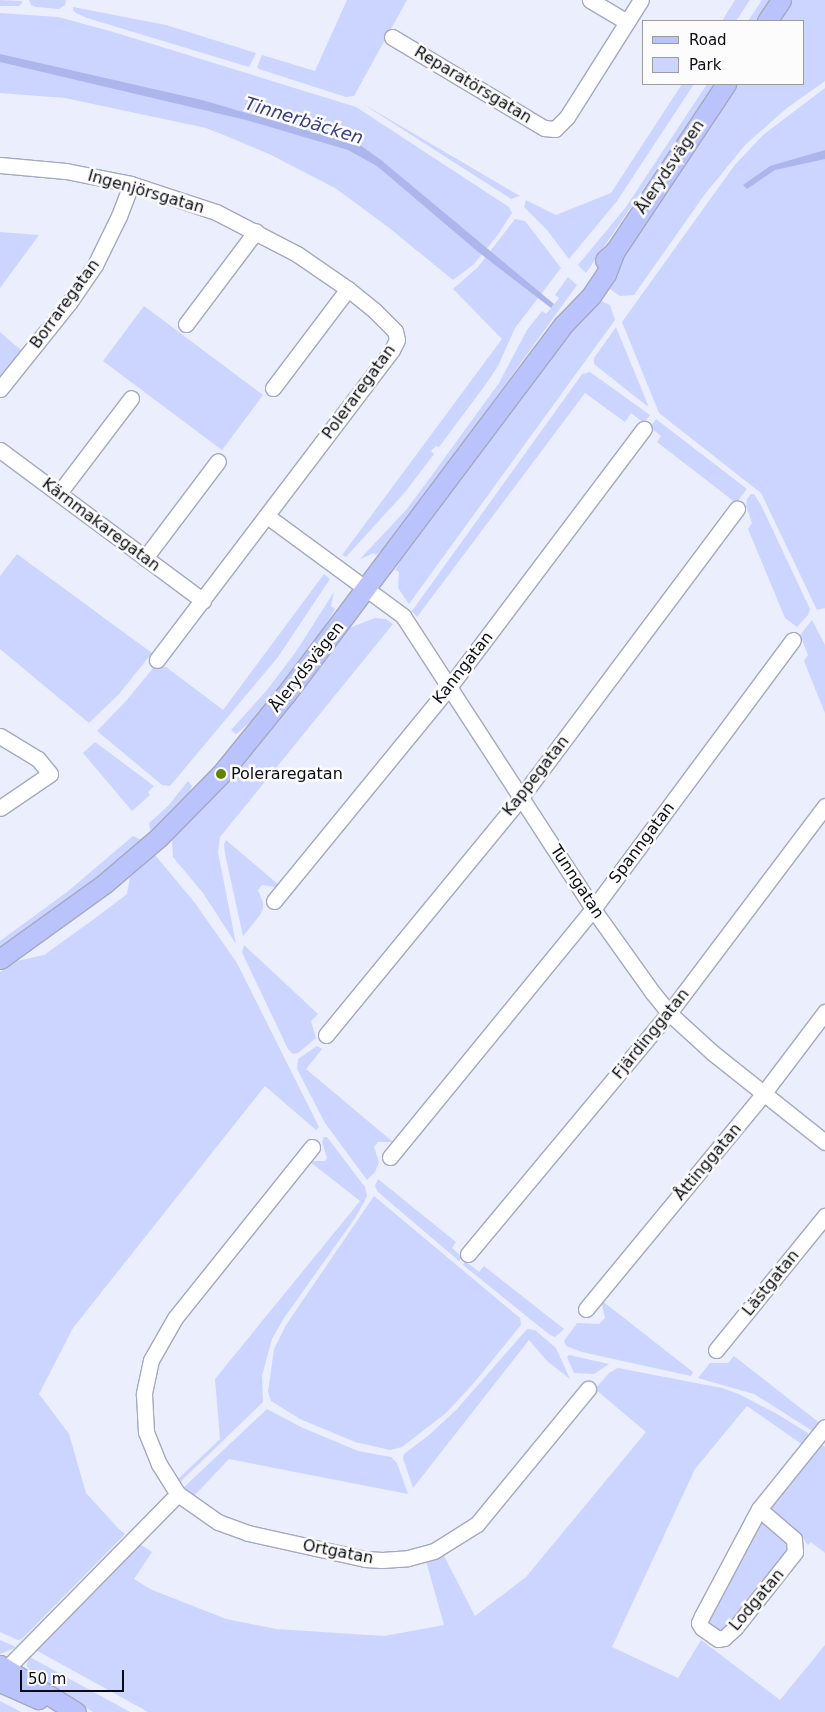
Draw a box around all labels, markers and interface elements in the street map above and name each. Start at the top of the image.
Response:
legend [642,20,805,85]
text: Road [689,31,727,49]
street label: Reparatörsgatan [411,42,535,128]
text: Park [689,56,721,74]
water label: Tinnerbäcken [242,93,366,149]
street label: Ålerydsvägen [632,116,708,218]
street label: Ingenjörsgatan [86,166,206,218]
street label: Borraregatan [26,256,104,352]
street label: Poleraregatan [318,341,400,443]
street label: Kärnmakaregatan [38,474,164,576]
street label: Ålerydsvägen [266,618,348,716]
street label: Kanngatan [429,628,497,708]
street label: Kappegatan [499,732,573,820]
place label: Poleraregatan [231,764,343,784]
marker: Poleraregatan [215,768,227,780]
street label: Spanngatan [605,799,679,887]
street label: Tunngatan [546,842,608,922]
street label: Fjärdinggatan [609,985,693,1083]
street label: Åttinggatan [670,1120,746,1204]
street label: Lästgatan [739,1246,803,1320]
street label: Ortgatan [301,1536,375,1568]
street label: Lodgatan [726,1565,788,1635]
scale bar [22,1660,126,1692]
text: 50 m [28,1670,66,1688]

